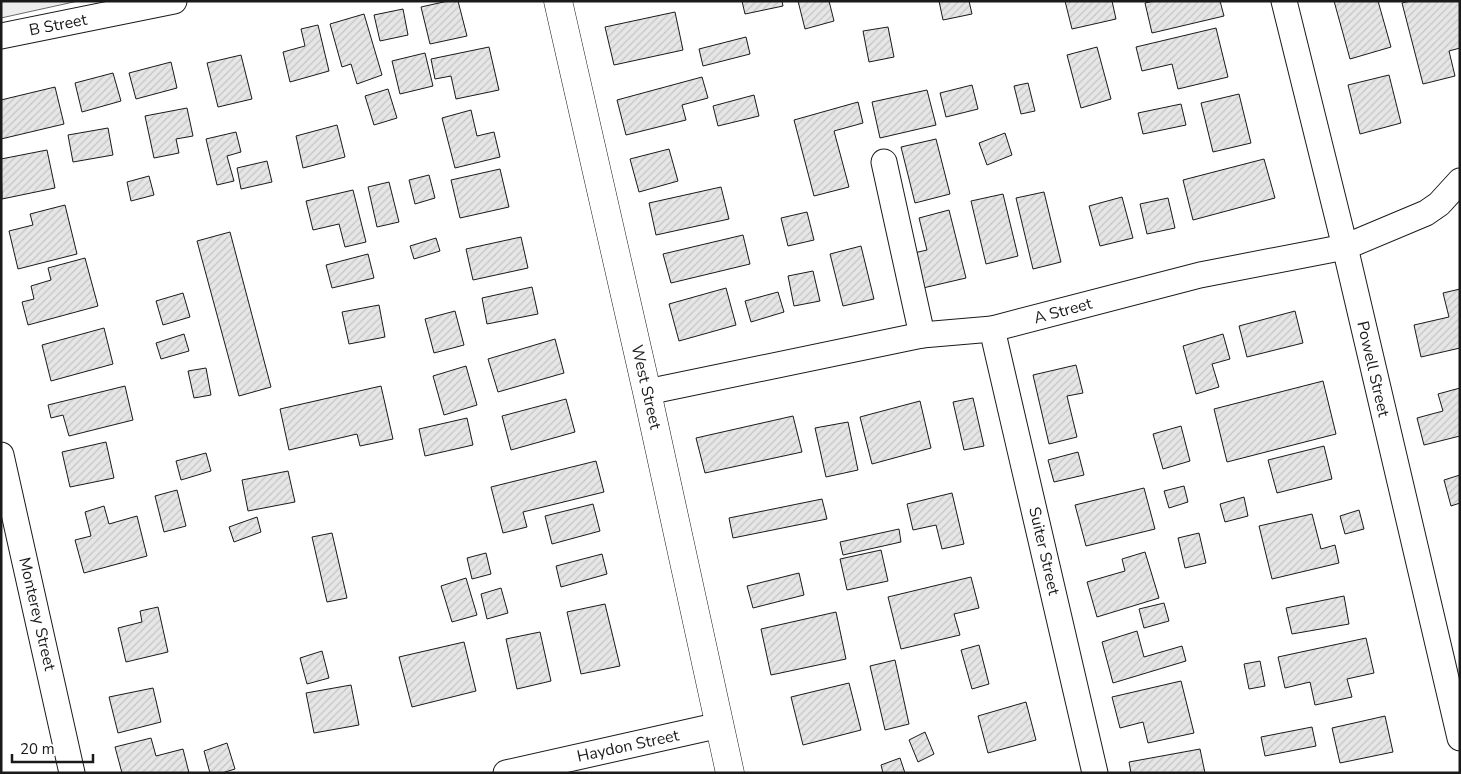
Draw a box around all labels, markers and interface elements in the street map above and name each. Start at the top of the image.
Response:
street label: B Street [27,9,89,41]
street label: A Street [1031,293,1095,329]
street label: Powell Street [1351,319,1395,419]
street label: West Street [626,343,666,432]
street label: Suiter Street [1023,505,1065,598]
street label: Monterey Street [13,555,61,673]
street label: Haydon Street [575,724,681,768]
scale bar [12,732,94,764]
text: 20 m [20,739,55,759]

